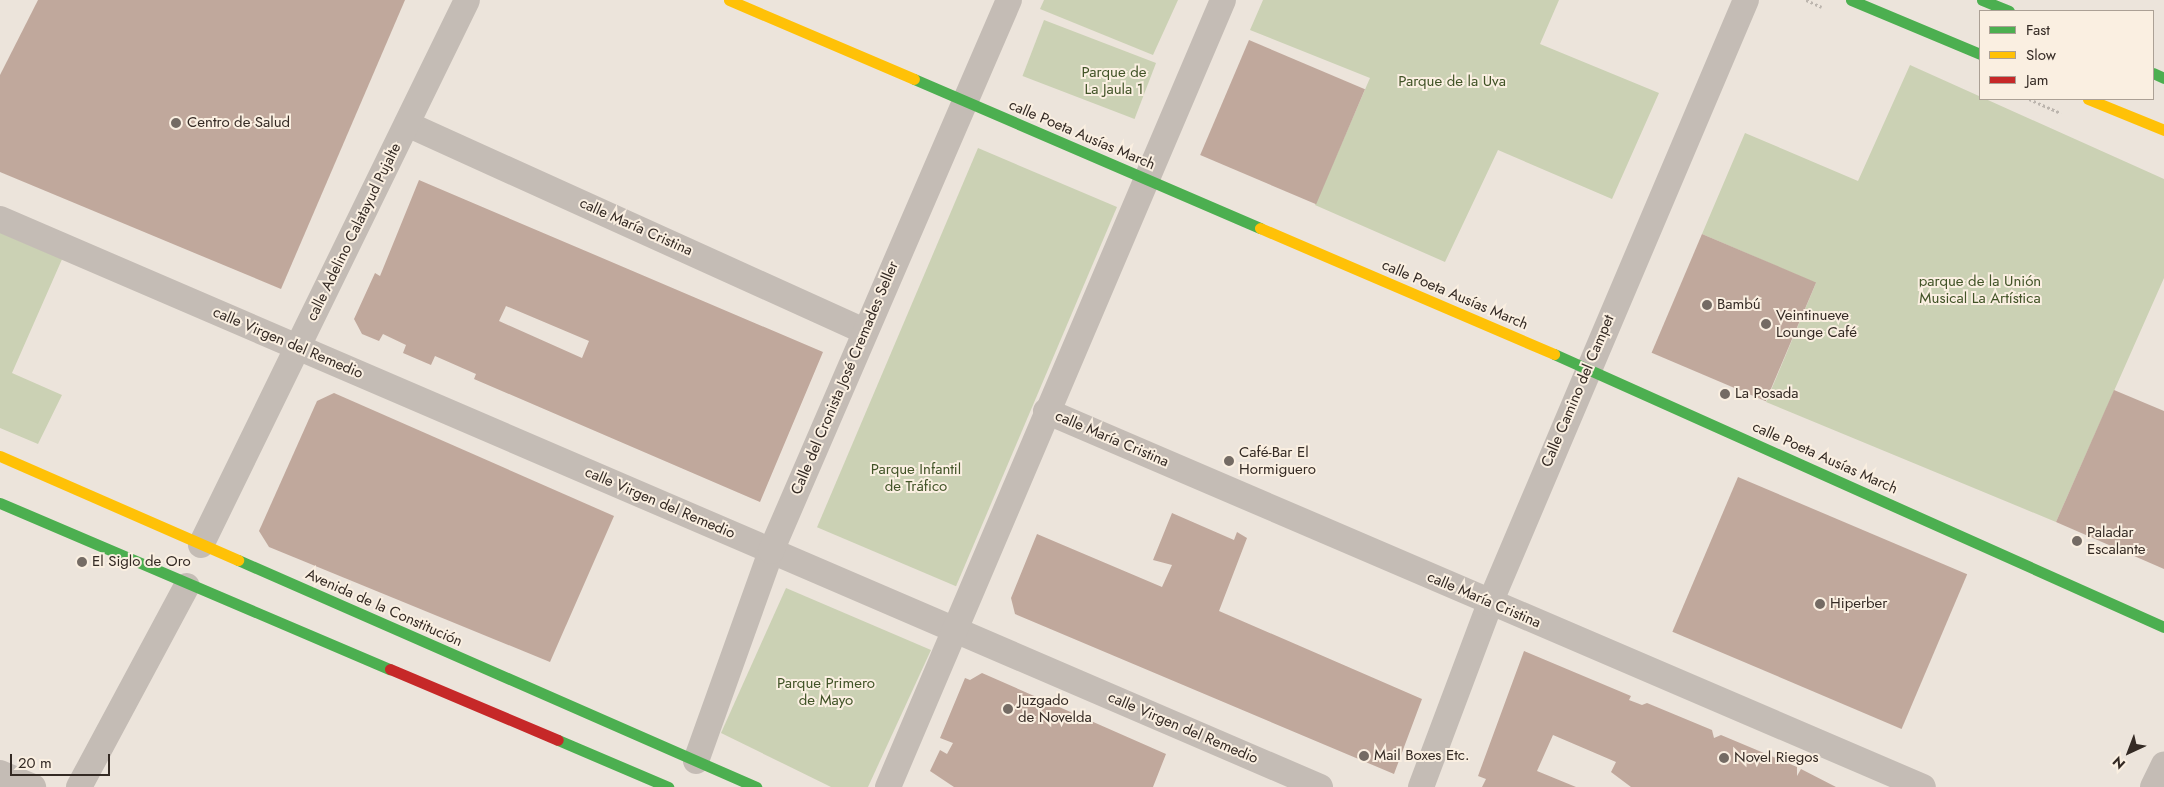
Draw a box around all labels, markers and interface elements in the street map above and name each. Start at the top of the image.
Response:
legend [1979,10,2154,100]
text: Fast [2026,19,2050,41]
text: Slow [2026,44,2056,66]
park label: Parque de La Jaula 1 [1082,63,1146,98]
text: Jam [2026,69,2049,91]
park label: Parque de la Uva [1398,73,1506,91]
street label: calle Poeta Ausías March [1006,96,1158,174]
place label: Centro de Salud [187,114,290,132]
marker: Centro de Salud [169,116,183,130]
street label: calle Adelino Calatayud Pujalte [303,140,405,324]
street label: calle María Cristina [577,194,695,260]
street label: calle Poeta Ausías March [1379,256,1531,334]
street label: Calle del Cronista José Cremades Seller [788,259,902,497]
park label: parque de la Unión Musical La Artística [1919,272,2041,307]
place label: Bambú [1717,296,1761,314]
marker: Bambú [1701,299,1713,311]
street label: calle Virgen del Remedio [210,303,366,383]
place label: Veintinueve Lounge Café [1776,306,1857,341]
street label: Calle Camino del Campet [1538,312,1618,470]
marker: Veintinueve Lounge Café [1760,318,1772,330]
place label: La Posada [1735,385,1798,403]
marker: La Posada [1719,388,1731,400]
street label: calle María Cristina [1053,407,1171,471]
street label: calle Poeta Ausías March [1750,418,1900,498]
place label: Café-Bar El Hormiguero [1239,443,1316,478]
marker: Café-Bar El Hormiguero [1223,455,1235,467]
park label: Parque Infantil de Tráfico [871,460,961,495]
street label: calle Virgen del Remedio [582,463,738,543]
place label: Paladar Escalante [2087,523,2146,558]
marker: Paladar Escalante [2071,535,2083,547]
place label: El Siglo de Oro [92,553,191,571]
marker: El Siglo de Oro [76,556,88,568]
street label: Avenida de la Constitución [303,565,465,651]
street label: calle María Cristina [1425,568,1543,632]
place label: Hiperber [1830,595,1887,613]
marker: Hiperber [1814,598,1826,610]
park label: Parque Primero de Mayo [777,674,875,709]
street label: calle Virgen del Remedio [1105,688,1261,768]
place label: Juzgado de Novelda [1018,691,1092,726]
marker: Juzgado de Novelda [1002,703,1014,715]
north arrow [2104,727,2154,777]
scale bar [12,744,112,776]
place label: Mail Boxes Etc. [1374,747,1469,765]
place label: Novel Riegos [1734,749,1818,767]
marker: Mail Boxes Etc. [1358,750,1370,762]
text: 20 m [18,752,52,774]
marker: Novel Riegos [1718,752,1730,764]
text: N [2108,752,2130,774]

